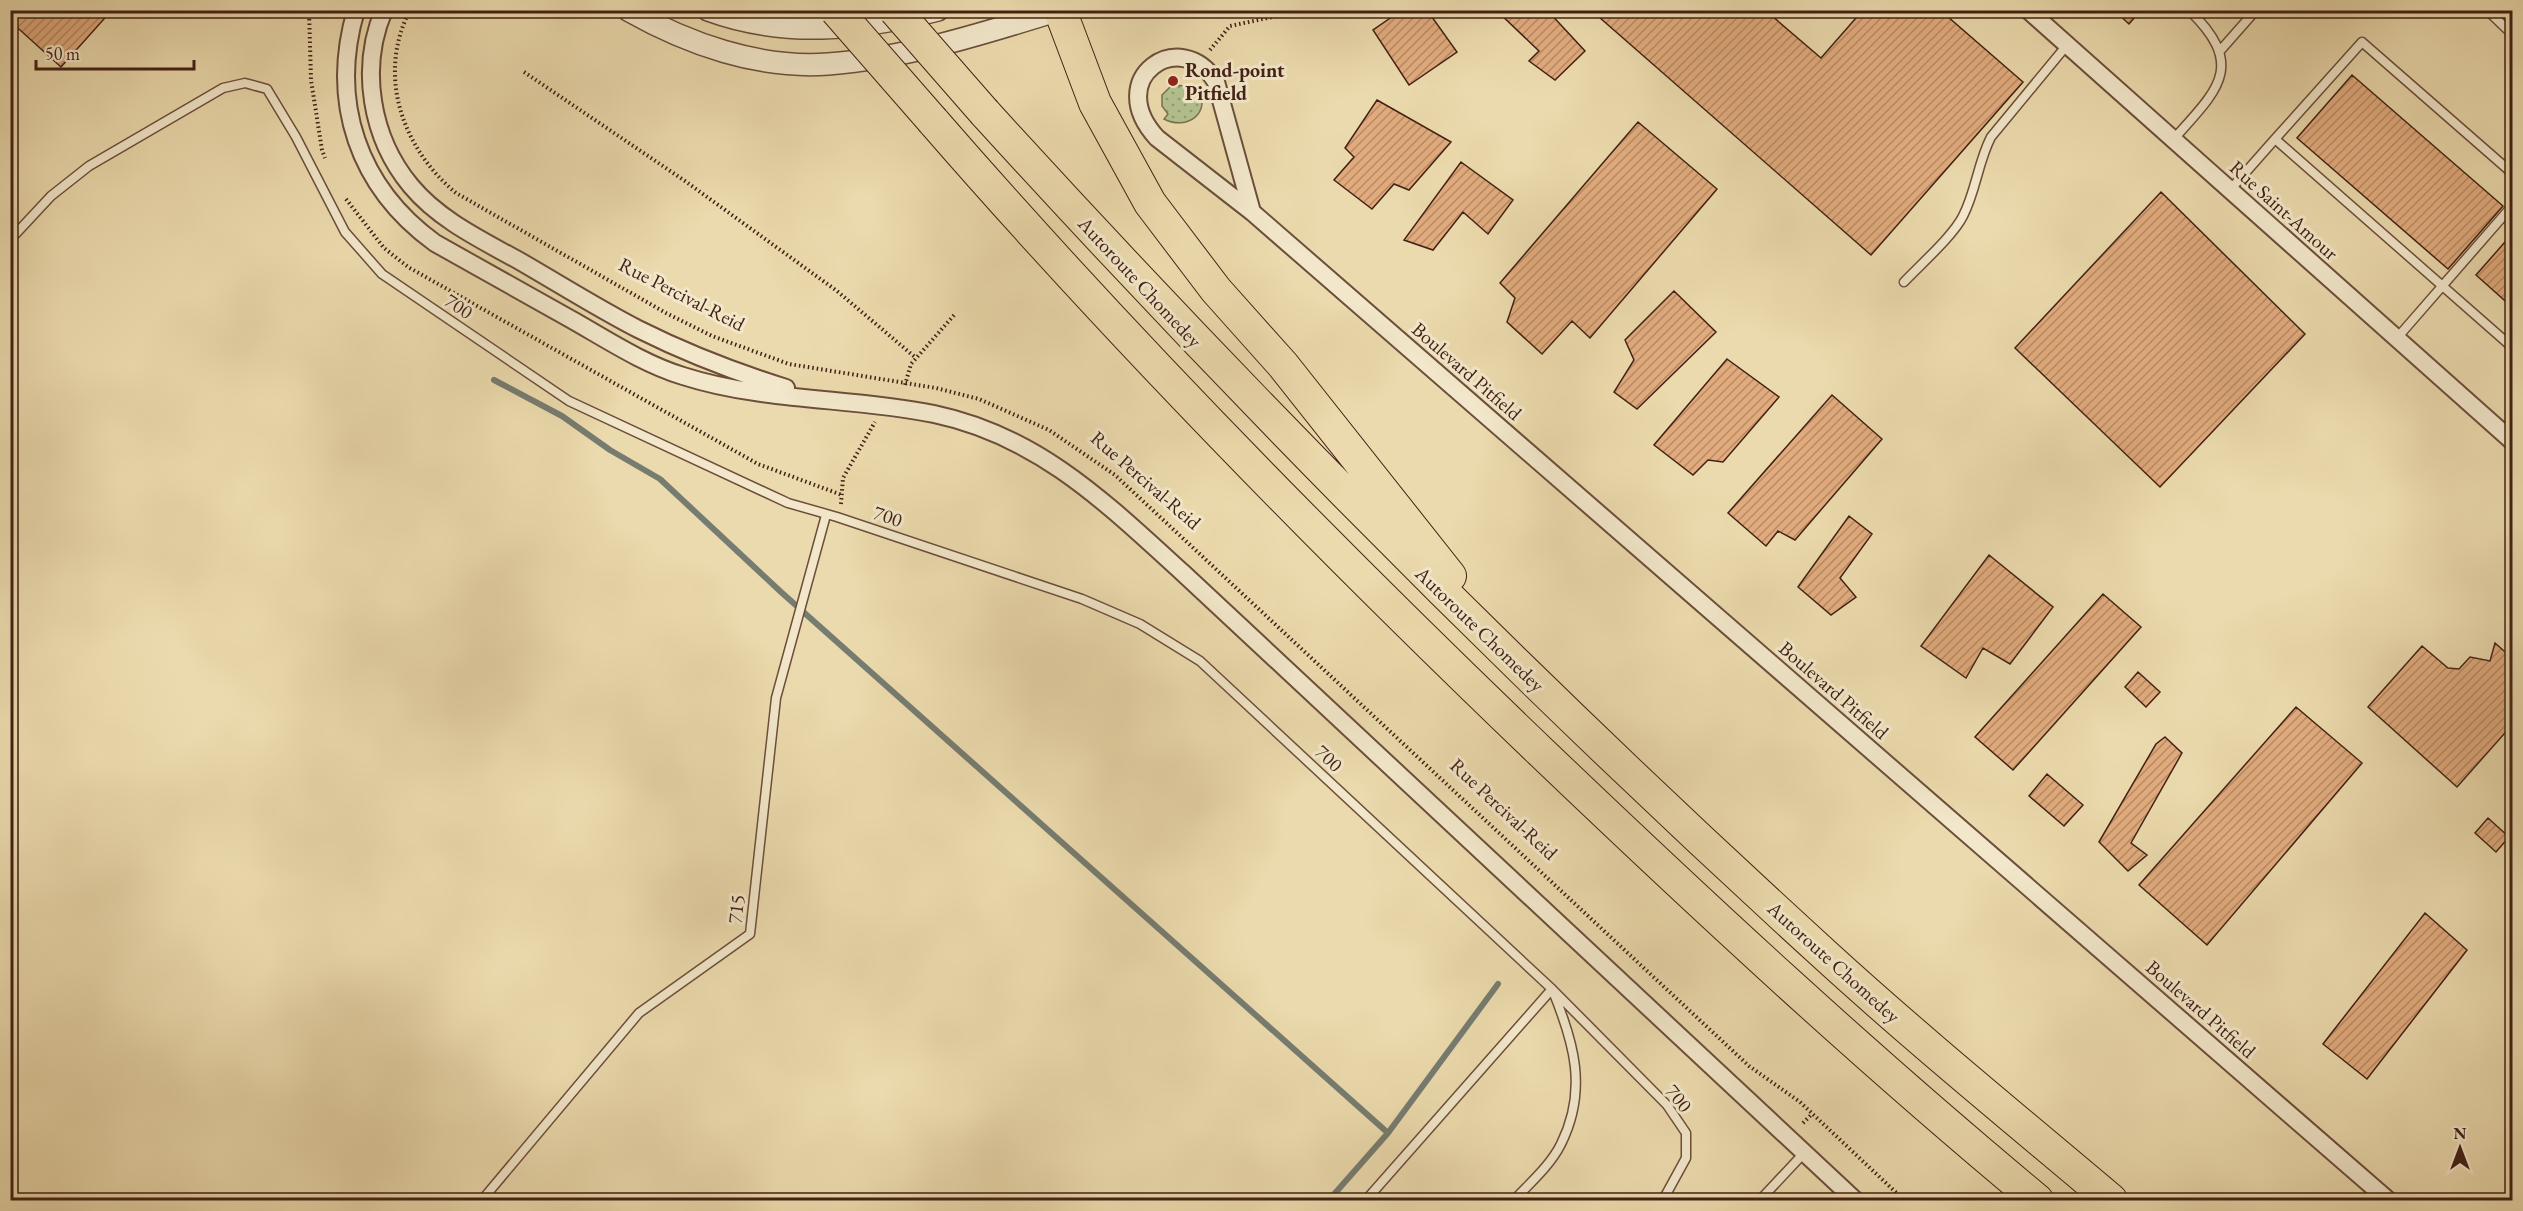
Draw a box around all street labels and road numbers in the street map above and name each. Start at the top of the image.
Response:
street label: Rue Saint-Amour [2224,154,2344,266]
street label: Autoroute Chomedey [1072,210,1208,353]
street label: Rue Percival-Reid [615,251,750,337]
street label: 700 [440,287,479,325]
street label: Boulevard Pitfield [1407,316,1528,426]
street label: Rue Percival-Reid [1085,425,1207,536]
street label: 700 [870,499,906,533]
street label: Autoroute Chomedey [1409,560,1550,698]
street label: Boulevard Pitfield [1774,635,1895,745]
street label: 700 [1310,739,1349,778]
street label: Rue Percival-Reid [1445,752,1564,866]
street label: 715 [721,893,751,925]
street label: Autoroute Chomedey [1761,895,1906,1029]
street label: Boulevard Pitfield [2141,954,2262,1064]
street label: 700 [1660,1079,1698,1118]

